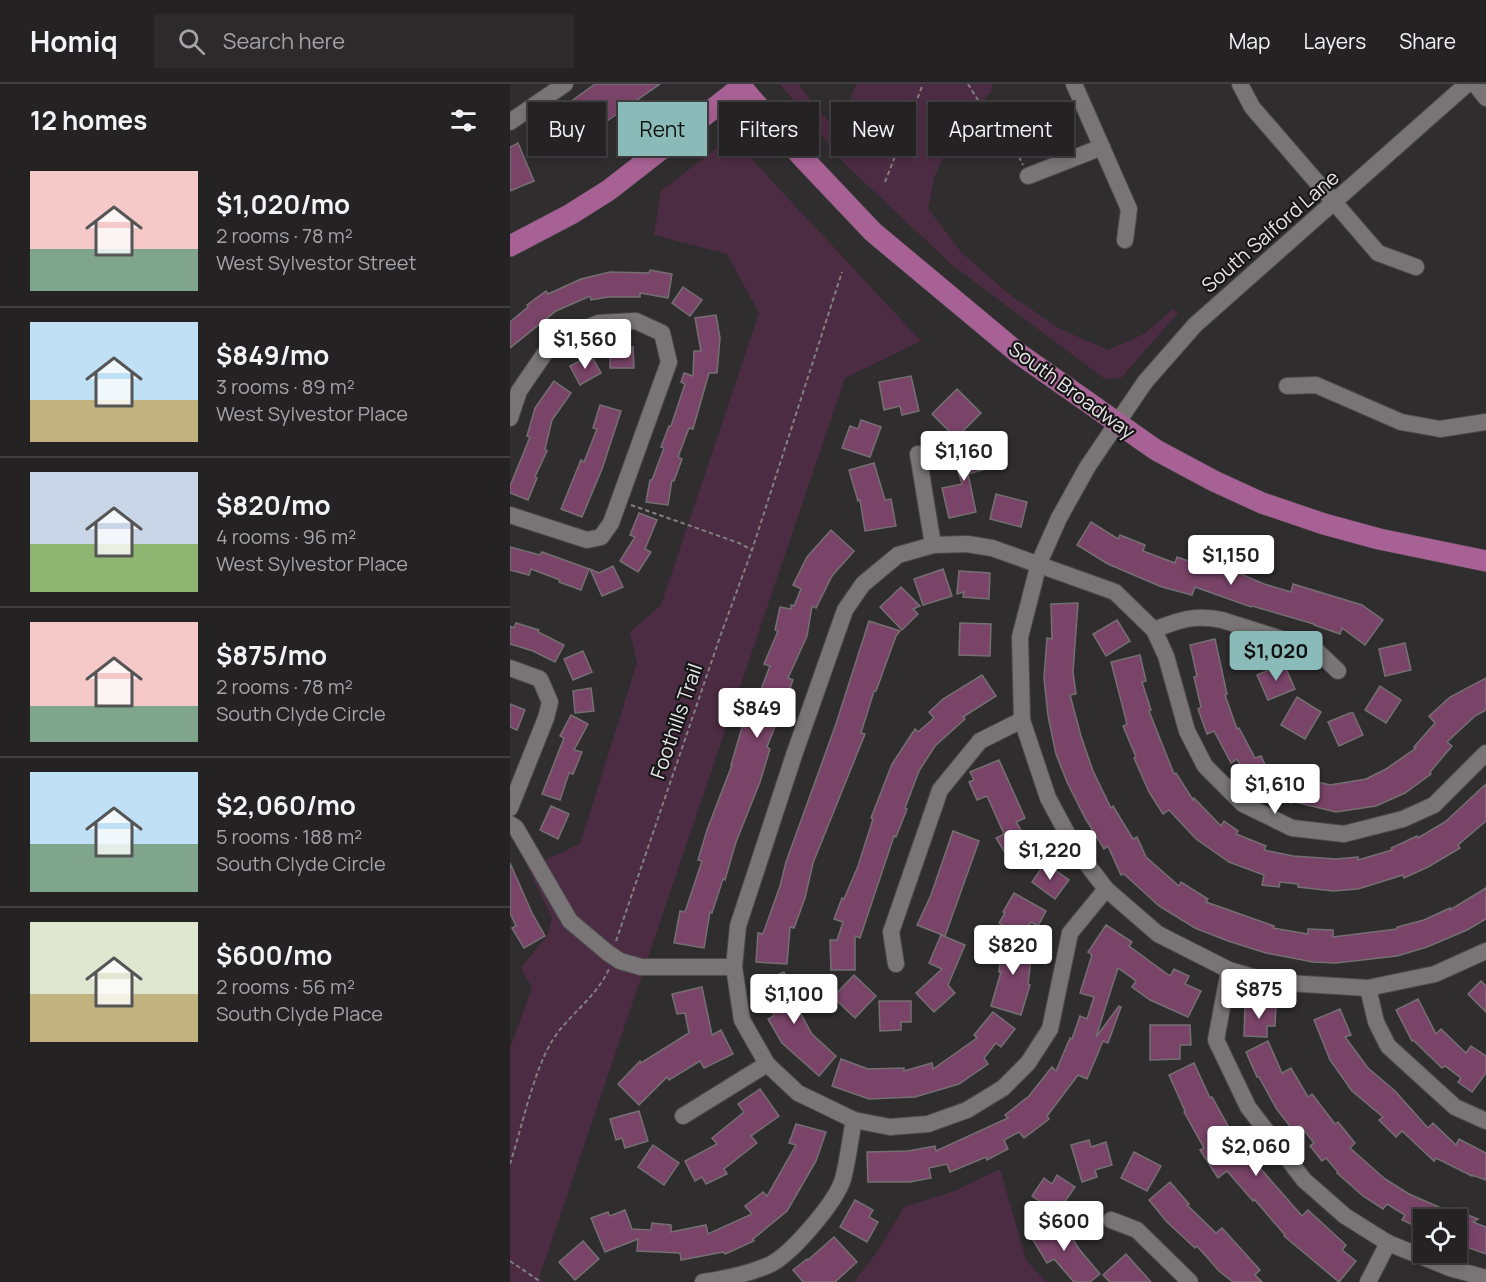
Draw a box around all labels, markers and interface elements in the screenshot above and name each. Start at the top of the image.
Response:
search box [154,14,574,68]
text: Homiq [30,22,118,60]
icon: search [175,25,208,58]
text: Search here [223,26,345,56]
text: Map [1229,27,1270,55]
text: Layers [1303,27,1366,55]
text: Share [1399,27,1456,55]
text: 12 homes [30,102,147,138]
chip: Buy [528,102,606,156]
chip: Rent [618,102,707,156]
chip: Filters [719,102,819,156]
chip: New [831,102,916,156]
chip: Apartment [928,102,1074,156]
icon: filters [447,104,480,137]
street label: South Salford Lane [1195,164,1345,298]
text: $1,020/mo [216,186,350,222]
icon: home [78,195,150,267]
text: 2 rooms · 78 m² [216,222,353,249]
text: West Sylvestor Street [216,249,416,276]
pin: $1,560 [536,319,634,370]
text: $1,560 [553,325,617,352]
street label: South Broadway [1003,335,1141,445]
text: $849/mo [216,337,329,373]
icon: home [78,346,150,418]
text: 3 rooms · 89 m² [216,373,355,400]
text: West Sylvestor Place [216,400,408,427]
pin: $1,160 [915,431,1013,482]
text: $1,160 [935,437,993,464]
text: $820/mo [216,487,331,523]
icon: home [78,496,150,568]
text: 4 rooms · 96 m² [216,523,356,550]
pin: $1,150 [1182,535,1280,586]
text: $1,150 [1202,541,1260,568]
text: West Sylvestor Place [216,550,408,577]
pin: $1,020 [1227,631,1325,682]
text: $875/mo [216,637,327,673]
text: $1,020 [1244,637,1308,664]
icon: home [78,646,150,718]
street label: Foothills Trail [644,660,708,782]
text: 2 rooms · 78 m² [216,673,353,700]
pin: $849 [721,688,793,739]
text: $849 [733,694,781,721]
text: South Clyde Circle [216,700,386,727]
pin: $1,610 [1226,764,1324,815]
text: $1,610 [1245,770,1305,797]
text: $2,060/mo [216,787,356,823]
icon: home [78,796,150,868]
text: 5 rooms · 188 m² [216,823,362,850]
pin: $1,220 [1001,830,1099,881]
text: $1,220 [1018,836,1082,863]
text: South Clyde Circle [216,850,386,877]
pin: $820 [977,925,1049,976]
text: $820 [988,931,1038,958]
text: $600/mo [216,937,332,973]
icon: home [78,946,150,1018]
pin: $875 [1223,969,1295,1020]
text: 2 rooms · 56 m² [216,973,355,1000]
pin: $1,100 [745,974,843,1025]
text: $875 [1235,975,1283,1002]
text: $1,100 [764,980,824,1007]
text: South Clyde Place [216,1000,383,1027]
pin: $2,060 [1207,1126,1305,1177]
text: $2,060 [1221,1132,1291,1159]
pin: $600 [1028,1201,1100,1252]
text: $600 [1038,1207,1090,1234]
map controls [1413,1209,1467,1263]
button: locate [1413,1209,1467,1263]

